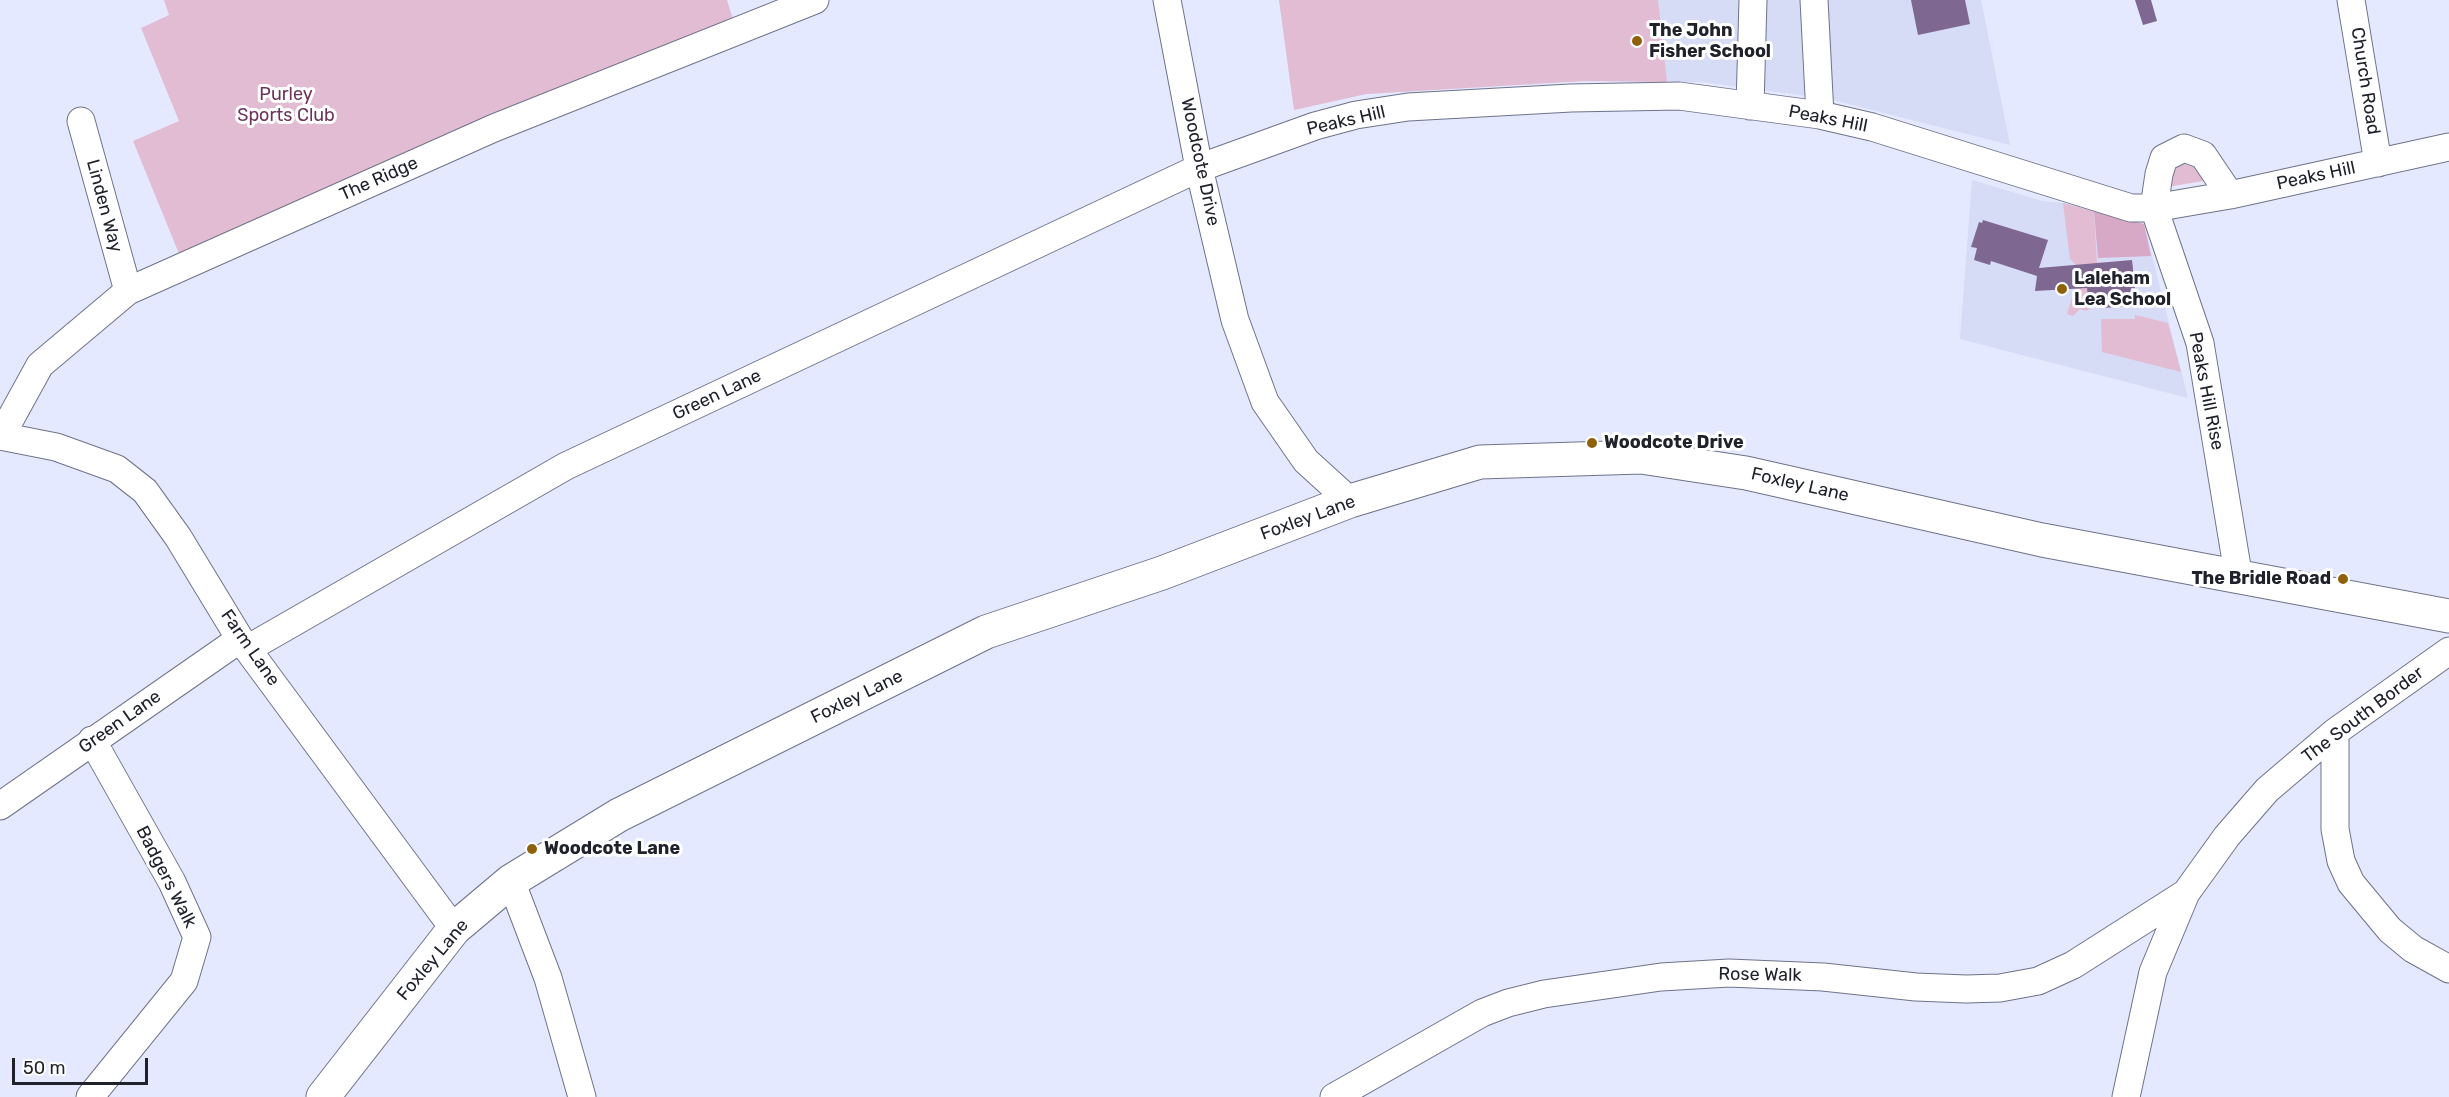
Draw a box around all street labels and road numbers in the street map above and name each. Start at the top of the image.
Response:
street label: Church Road [2346,26,2384,136]
street label: Woodcote Drive [1176,96,1224,228]
street label: Peaks Hill [1305,101,1387,141]
street label: Peaks Hill [1787,101,1869,137]
street label: The Ridge [337,152,421,206]
street label: Linden Way [81,157,127,255]
street label: Peaks Hill [2275,157,2357,195]
street label: Peaks Hill Rise [2184,330,2228,452]
street label: Green Lane [669,365,765,425]
street label: Foxley Lane [1749,463,1851,507]
street label: Foxley Lane [1258,491,1358,545]
street label: Farm Lane [216,606,284,690]
street label: The South Border [2298,662,2428,768]
street label: Foxley Lane [808,665,906,729]
street label: Green Lane [75,686,165,758]
street label: Badgers Walk [131,822,201,932]
street label: Foxley Lane [393,915,473,1005]
street label: Rose Walk [1718,963,1802,987]

